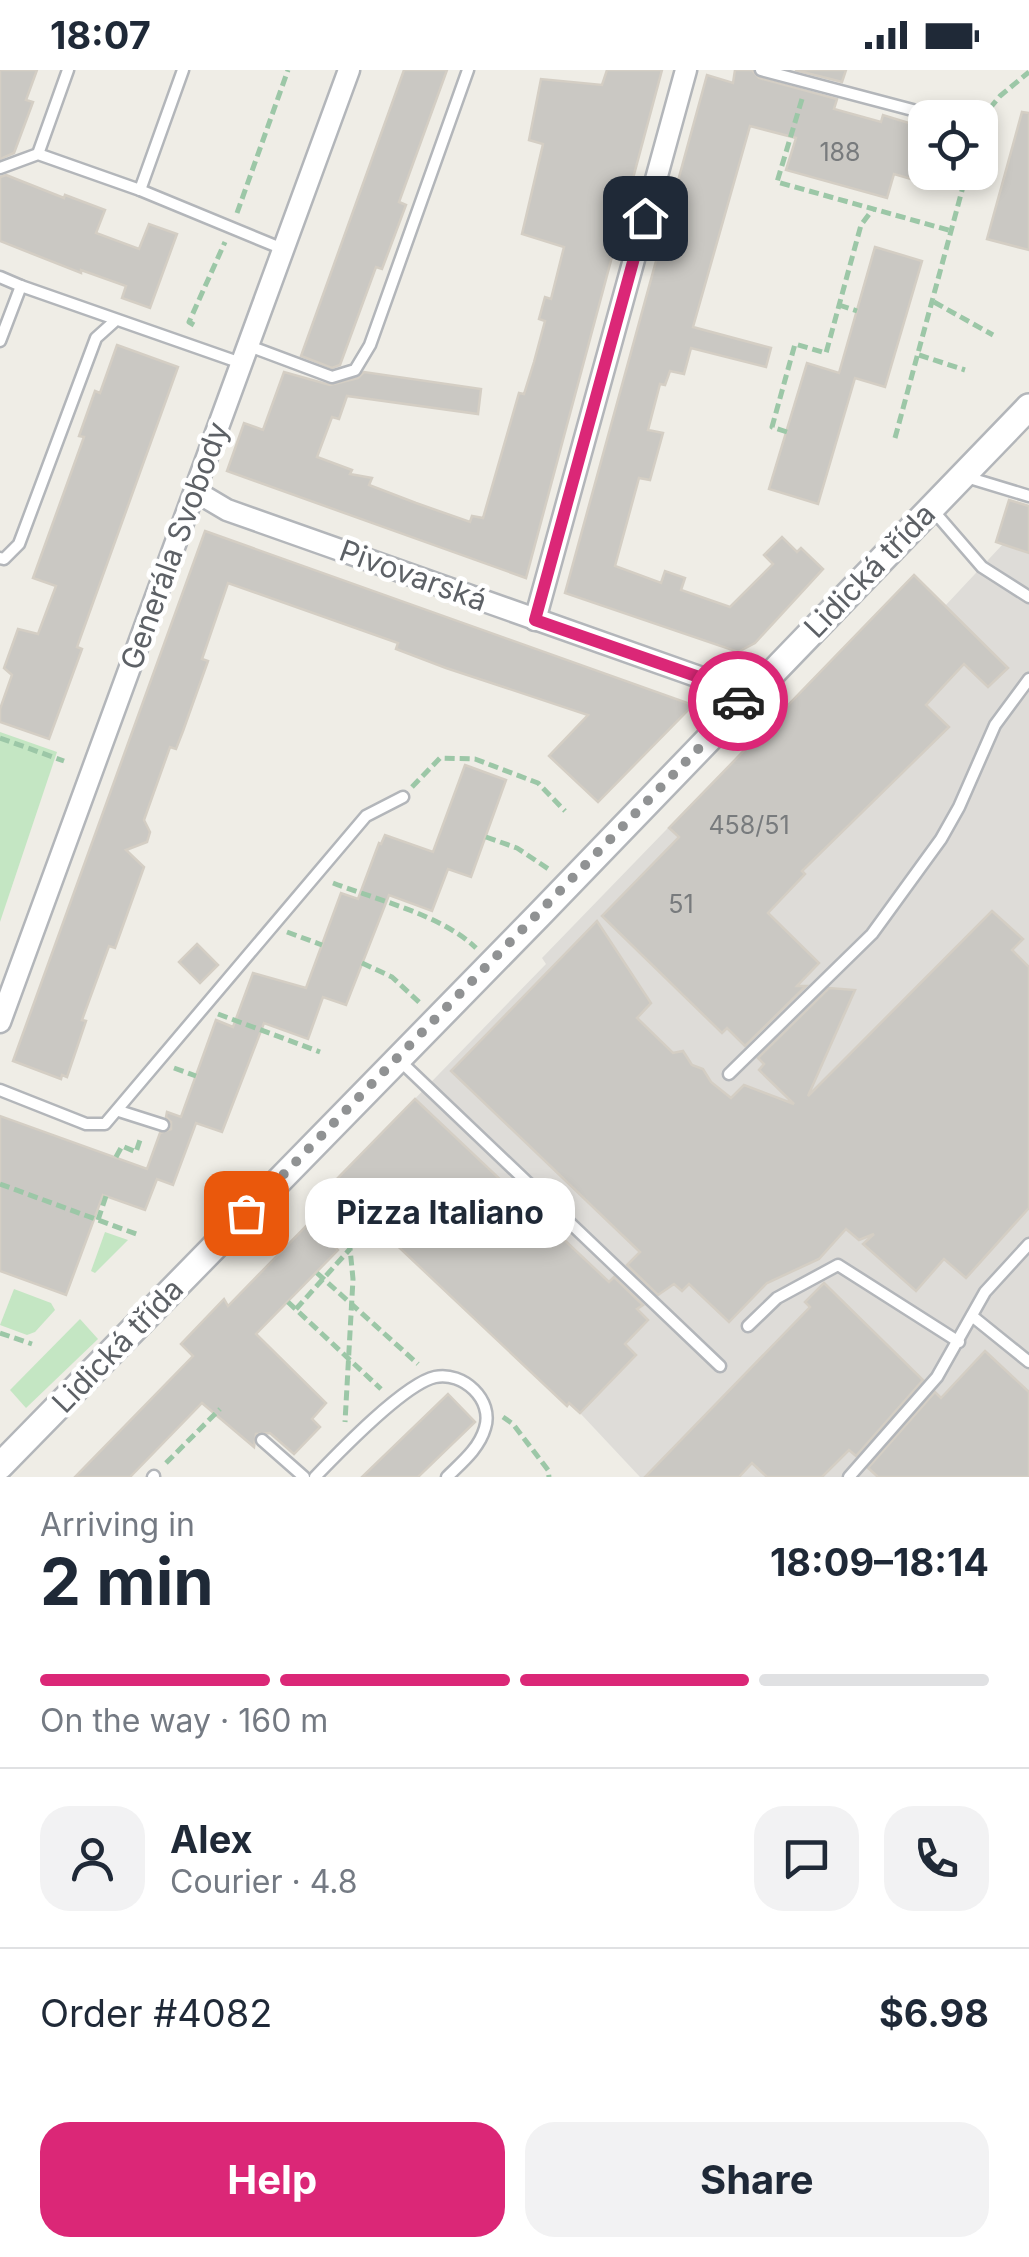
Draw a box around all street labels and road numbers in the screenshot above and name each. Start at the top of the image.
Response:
street label: Generála Svobody [113,417,236,674]
street label: Lidická třída [796,496,942,645]
street label: Pivovarská [335,532,492,618]
street label: Lidická třída [44,1271,190,1420]

